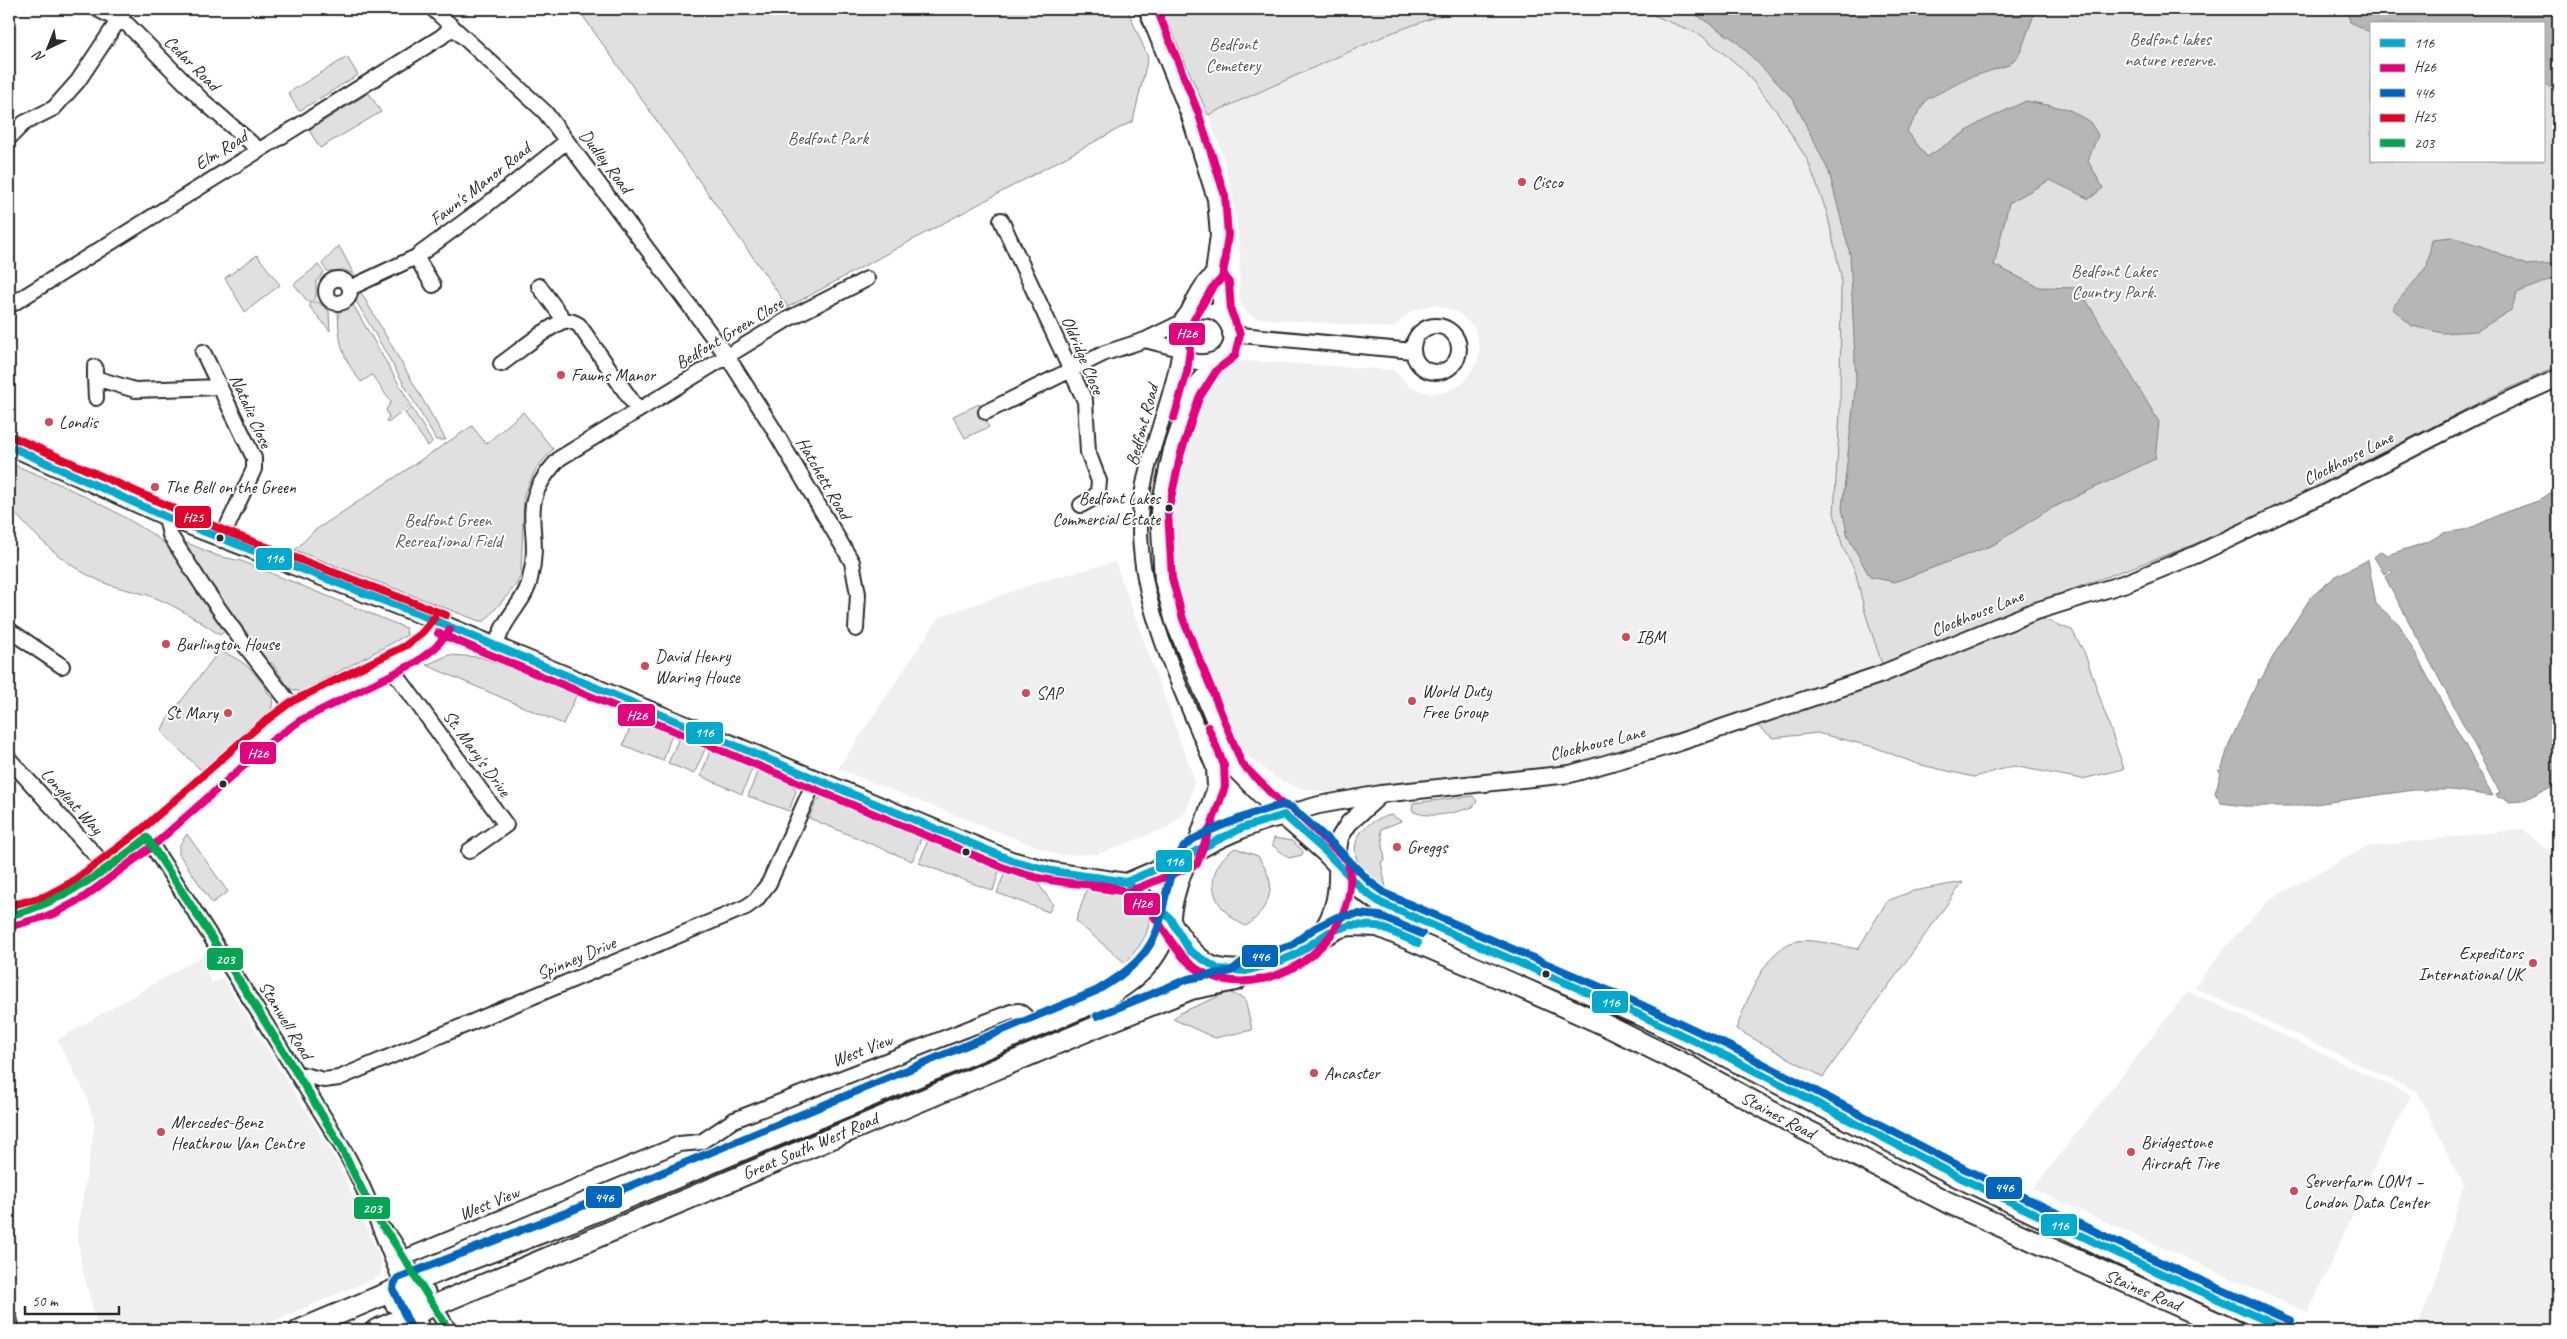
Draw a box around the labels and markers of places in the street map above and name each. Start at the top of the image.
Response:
place label: Cisco [1532,171,1564,193]
marker: Cisco [1516,176,1528,188]
place label: Fawns Manor [571,364,657,386]
marker: Fawns Manor [555,369,567,381]
place label: Londis [59,411,100,433]
marker: Londis [43,416,55,428]
place label: The Bell on the Green [165,476,297,498]
marker: The Bell on the Green [149,481,161,493]
place label: Bedfont Lakes Commercial Estate [1052,488,1162,530]
marker: Bedfont Lakes Commercial Estate [1164,503,1174,513]
unlabelled marker [215,533,225,543]
place label: IBM [1636,626,1667,648]
marker: IBM [1620,631,1632,643]
place label: Burlington House [176,633,280,655]
marker: Burlington House [160,638,172,650]
place label: David Henry Waring House [655,645,741,688]
marker: David Henry Waring House [639,660,651,672]
place label: World Duty Free Group [1422,680,1493,723]
place label: SAP [1036,682,1065,704]
marker: SAP [1020,687,1032,699]
marker: World Duty Free Group [1406,695,1418,707]
place label: St Mary [165,702,220,724]
marker: St Mary [222,707,234,719]
unlabelled marker [218,779,228,789]
place label: Greggs [1407,836,1449,858]
marker: Greggs [1391,841,1403,853]
unlabelled marker [961,847,971,857]
place label: Expeditors International UK [2418,942,2527,985]
marker: Expeditors International UK [2527,957,2539,969]
unlabelled marker [1541,969,1551,979]
place label: Ancaster [1324,1062,1381,1084]
marker: Ancaster [1308,1067,1320,1079]
place label: Mercedes-Benz Heathrow Van Centre [171,1111,305,1154]
marker: Mercedes-Benz Heathrow Van Centre [155,1126,167,1138]
place label: Bridgestone Aircraft Tire [2141,1131,2220,1174]
marker: Bridgestone Aircraft Tire [2125,1146,2137,1158]
place label: Serverfarm LON1 – London Data Center [2304,1170,2431,1213]
marker: Serverfarm LON1 – London Data Center [2288,1185,2300,1197]

